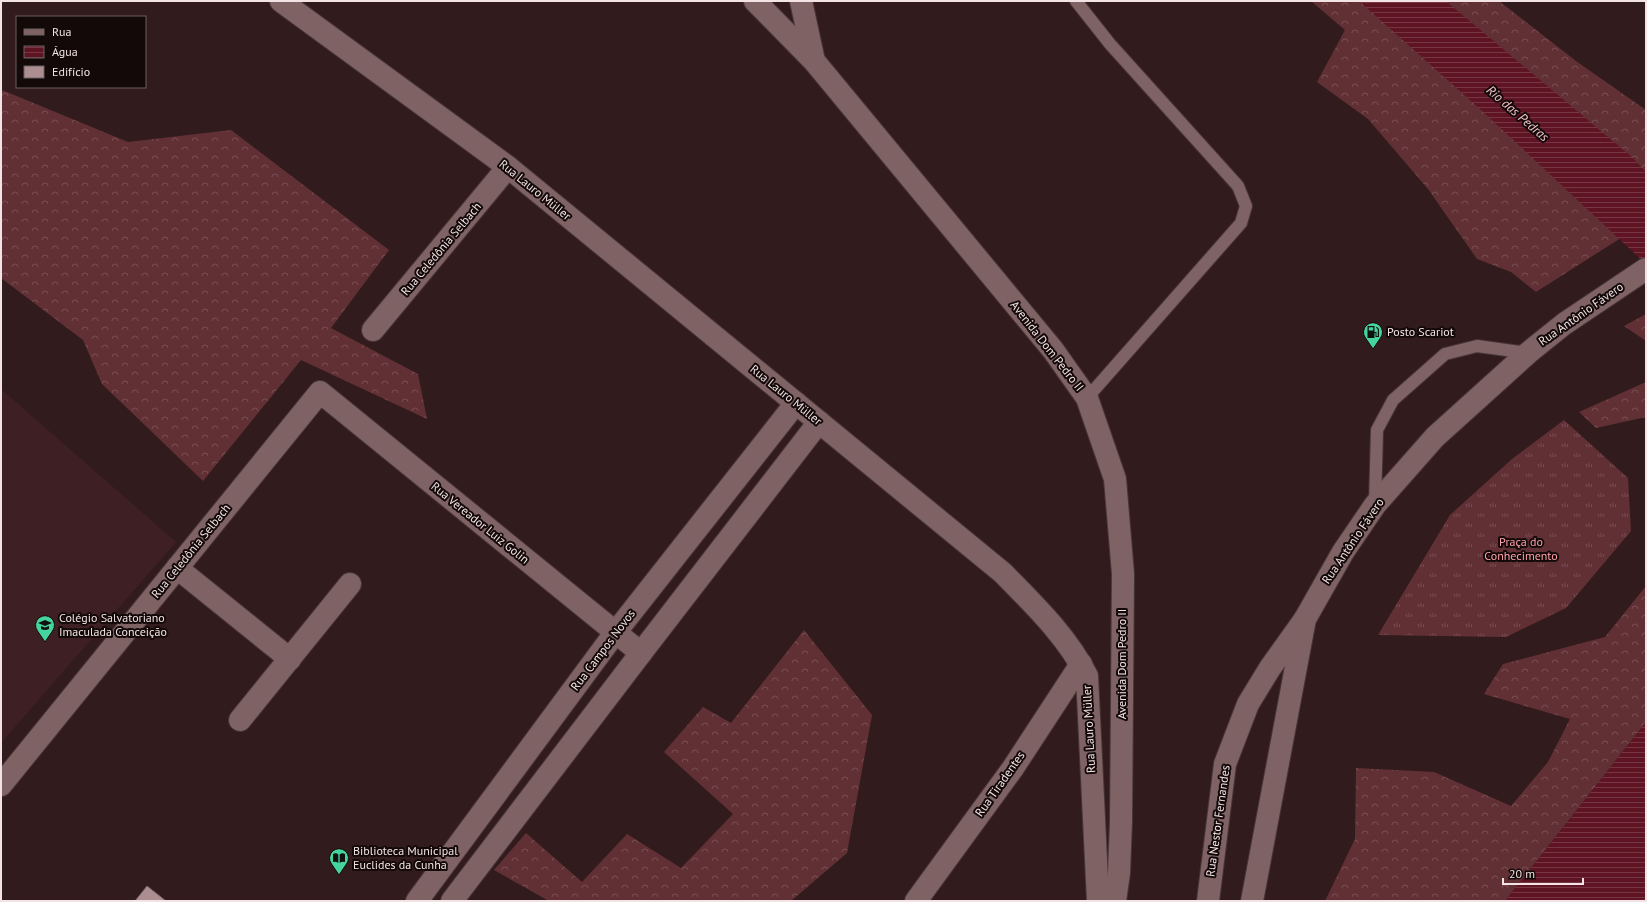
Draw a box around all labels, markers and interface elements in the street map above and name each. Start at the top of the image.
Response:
legend [16,16,146,88]
text: Rua [52,24,71,39]
text: Água [52,44,78,59]
text: Edifício [52,64,90,79]
water label: Rio das Pedras [1483,82,1553,146]
street label: Rua Lauro Müller [496,156,574,223]
street label: Rua Celedônia Selbach [397,199,484,298]
street label: Rua Antônio Fávero [1535,279,1626,348]
street label: Avenida Dom Pedro II [1007,298,1087,394]
fuel station icon: Posto Scariot [1362,321,1384,349]
place label: Posto Scariot [1387,324,1454,339]
street label: Rua Lauro Müller [747,361,825,428]
street label: Rua Vereador Luiz Golin [428,478,532,567]
street label: Rua Antônio Fávero [1318,495,1387,586]
street label: Rua Celedônia Selbach [148,501,233,601]
park label: Praça do Conhecimento [1484,534,1558,563]
street label: Rua Campos Novos [567,606,638,693]
street label: Avenida Dom Pedro II [1114,609,1129,719]
place label: Colégio Salvatoriano Imaculada Conceição [59,610,167,639]
school or university icon: Colégio Salvatoriano Imaculada Conceição [34,614,56,642]
street label: Rua Lauro Müller [1079,685,1098,773]
street label: Rua Tiradentes [972,748,1028,819]
street label: Rua Nestor Fernandes [1202,764,1233,878]
place label: Biblioteca Municipal Euclides da Cunha [353,843,458,872]
library icon: Biblioteca Municipal Euclides da Cunha [328,847,350,875]
scale bar [1503,860,1583,886]
text: 20 m [1509,866,1535,881]

